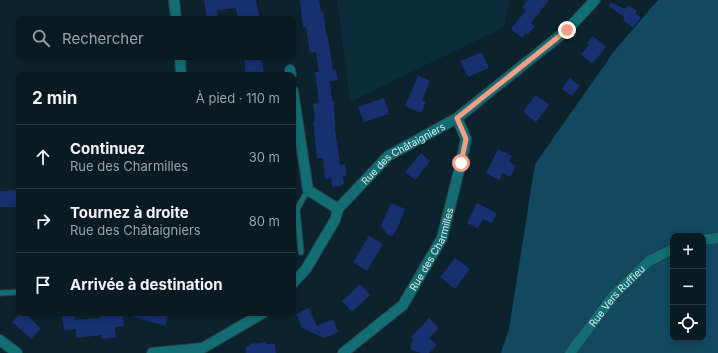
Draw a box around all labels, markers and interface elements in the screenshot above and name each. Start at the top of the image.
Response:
search box [16,16,296,60]
route end [558,21,576,39]
icon: search [30,27,52,49]
text: Rechercher [62,29,144,48]
text: 2 min [32,88,77,108]
text: À pied · 110 m [196,90,280,106]
street label: Rue des Châtaigniers [358,120,447,187]
text: Continuez [70,139,145,158]
icon: ahead [32,146,54,168]
text: 30 m [249,149,280,165]
route start [452,154,470,172]
text: Rue des Charmilles [70,158,188,174]
text: Tournez à droite [70,203,189,222]
street label: Rue des Charmilles [407,206,455,293]
icon: right [32,210,54,232]
text: 80 m [249,213,280,229]
text: Rue des Châtaigniers [70,222,201,238]
map controls [670,233,706,341]
button: + [670,233,706,269]
street label: Rue Vers Ruffieu [586,262,647,329]
button: − [670,269,706,305]
icon: arrive [32,274,54,296]
text: Arrivée à destination [70,275,223,294]
button: locate [670,305,706,341]

